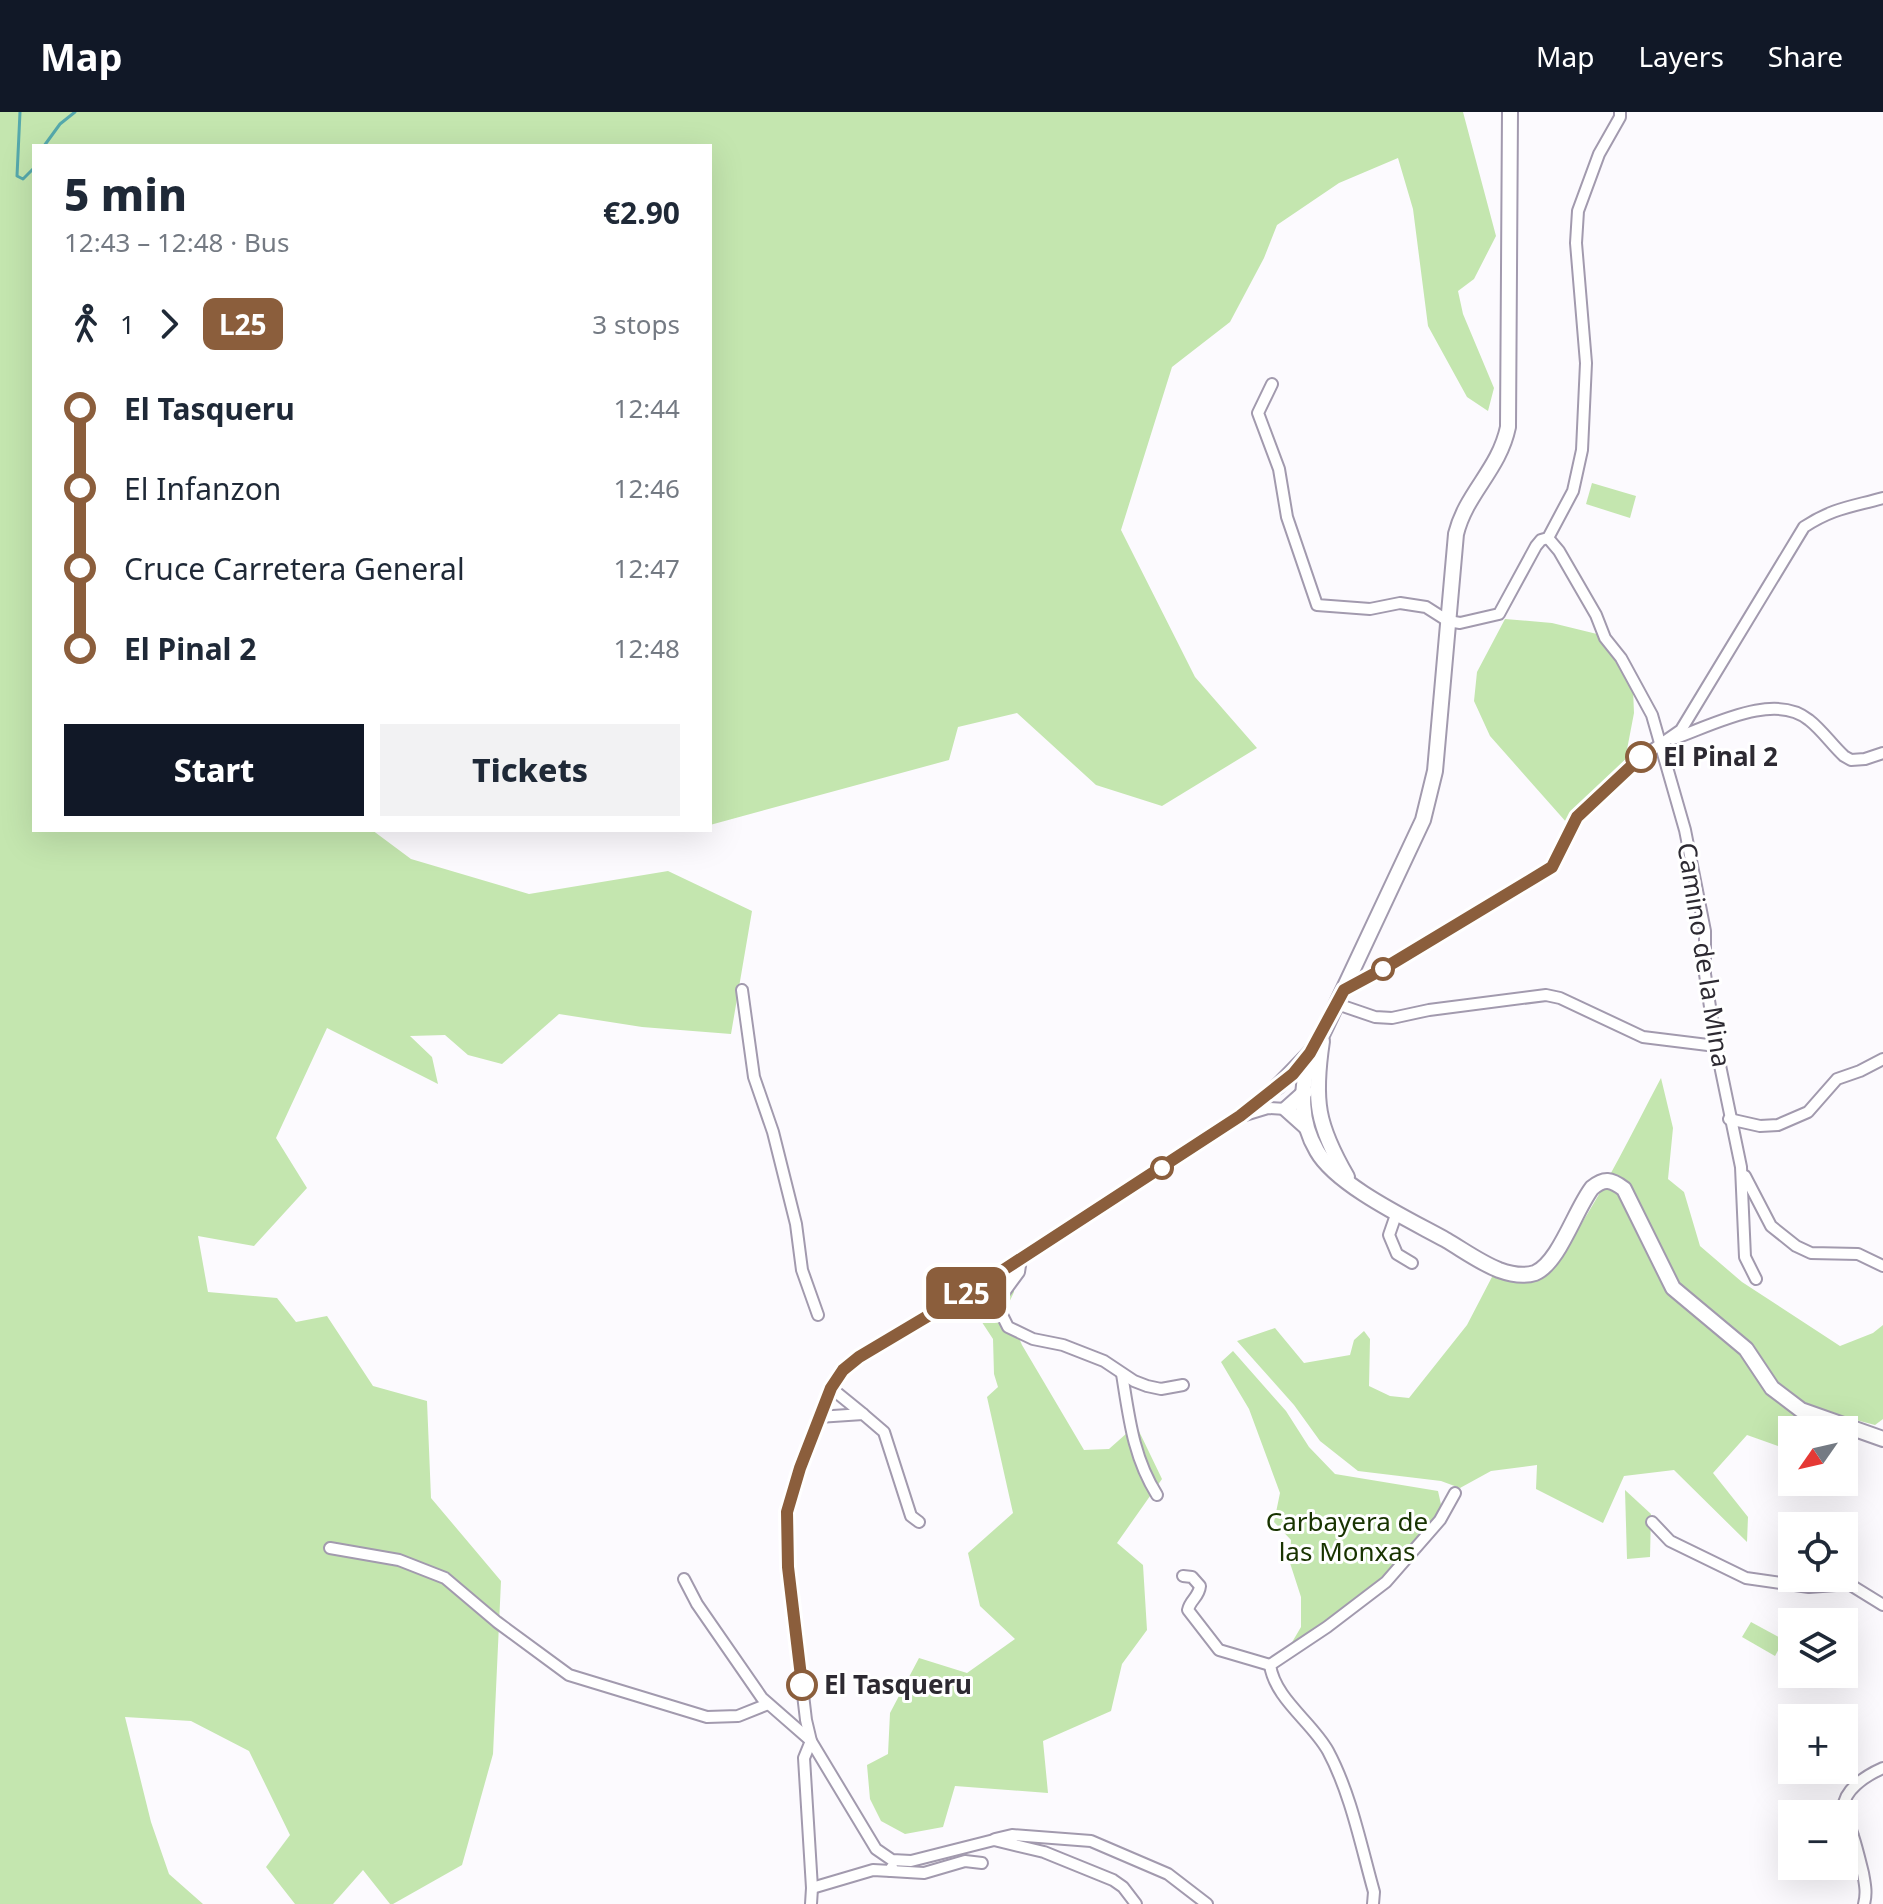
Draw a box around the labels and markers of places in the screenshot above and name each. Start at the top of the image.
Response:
place label: El Pinal 2 [1663,738,1778,774]
marker: El Pinal 2 [1626,742,1656,772]
unlabelled marker [1372,958,1394,980]
unlabelled marker [1151,1157,1173,1179]
place label: El Tasqueru [824,1666,972,1702]
marker: El Tasqueru [787,1670,817,1700]

